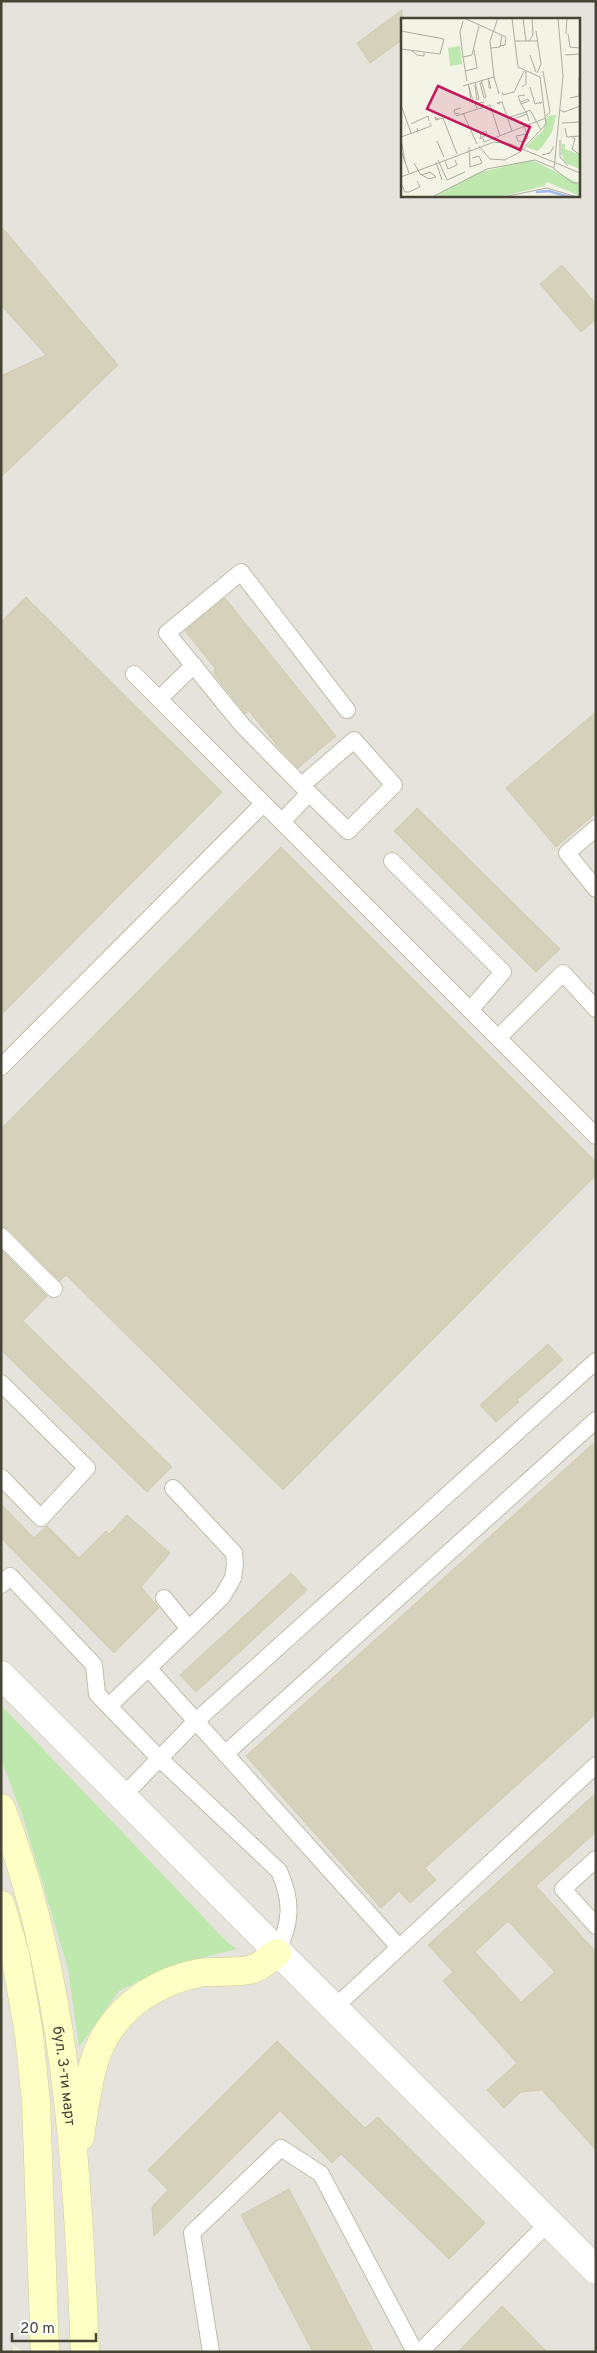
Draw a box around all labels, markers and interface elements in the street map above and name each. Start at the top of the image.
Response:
inset map [401,18,580,196]
street label: бул. 3-ти март [47,2025,79,2127]
scale bar [12,2310,96,2342]
text: 20 m [20,2320,55,2339]

